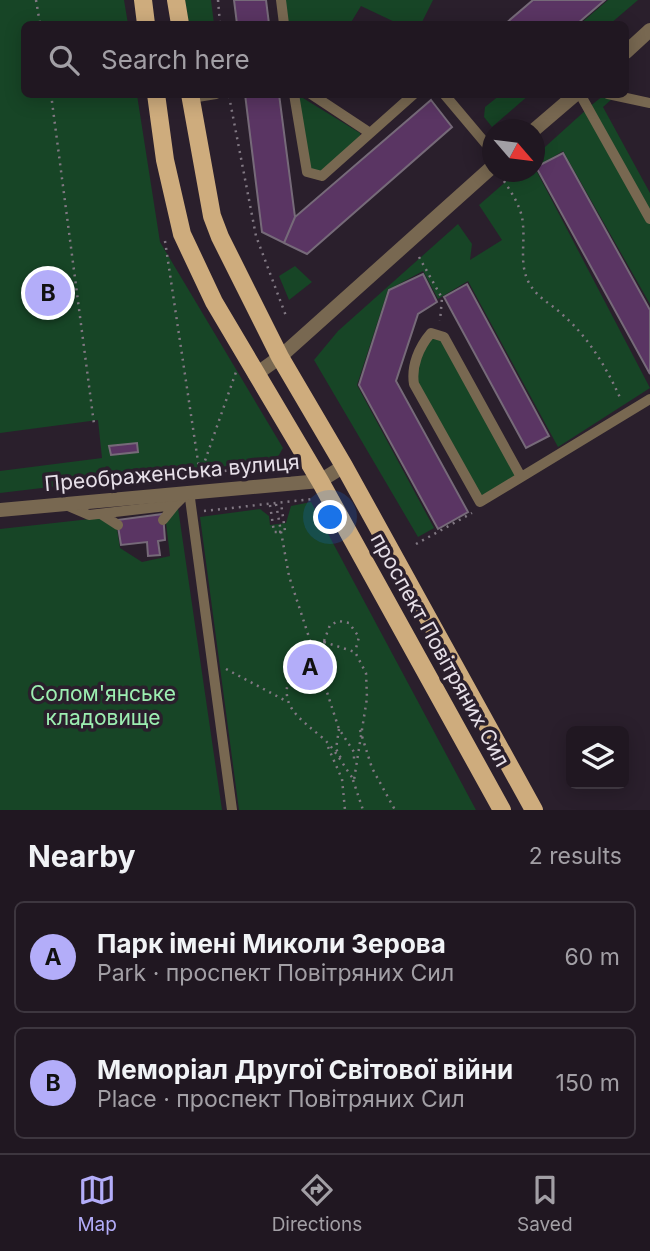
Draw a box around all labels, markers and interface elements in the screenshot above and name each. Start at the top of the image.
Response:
search box [21,21,629,98]
icon: search [45,41,83,79]
text: Search here [101,44,250,75]
north arrow [482,119,545,182]
pin: B [25,267,71,319]
street label: Преображенська вулиця [43,449,301,496]
your location [313,500,347,534]
street label: проспект Повітряних Сил [366,529,515,771]
pin: A [287,641,333,693]
park label: Солом'янське кладовище [30,681,176,730]
map controls [566,726,629,789]
button: layers [566,726,629,789]
text: Nearby [28,838,136,874]
text: 2 results [529,842,622,870]
text: Парк імені Миколи Зерова [97,928,446,959]
text: A [44,943,62,971]
text: 60 m [565,943,620,971]
text: Park · проспект Повітряних Сил [97,959,454,987]
text: Меморіал Другої Світової війни [97,1054,513,1085]
text: B [45,1069,61,1097]
text: 150 m [556,1069,620,1097]
text: Place · проспект Повітряних Сил [97,1085,465,1113]
tab: Map [77,1171,117,1236]
tab: Directions [272,1171,362,1236]
tab: Saved [517,1171,573,1236]

